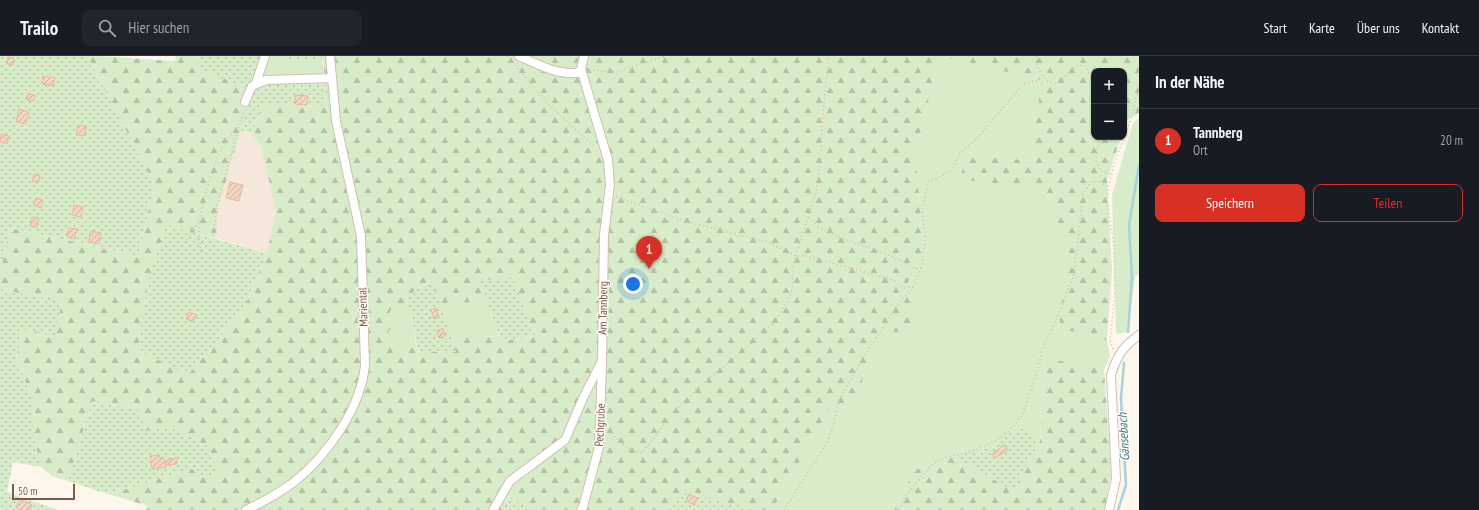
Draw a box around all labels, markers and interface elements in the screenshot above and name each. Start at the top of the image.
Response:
search box [82,10,362,46]
text: Trailo [20,16,58,40]
icon: search [96,17,118,39]
text: Hier suchen [128,18,189,37]
text: Start [1263,19,1287,37]
text: Karte [1309,19,1335,37]
text: Über uns [1357,19,1400,37]
text: Kontakt [1422,19,1459,37]
map controls [1091,68,1127,140]
button: + [1091,68,1127,104]
text: In der Nähe [1155,71,1225,93]
button: − [1091,104,1127,140]
text: Tannberg [1193,123,1243,142]
text: 1 [1165,132,1171,149]
text: 20 m [1440,132,1463,149]
text: Ort [1193,142,1208,159]
button: Speichern [1155,184,1305,222]
button: Teilen [1313,184,1463,222]
pin: 1 [636,236,662,269]
your location [623,274,643,294]
street label: Am Tannberg [595,281,610,335]
street label: Mariental [354,287,371,327]
street label: Pechgrube [591,403,608,447]
water label: Gänsebach [1114,411,1133,462]
scale bar [12,482,75,501]
text: 50 m [18,484,37,498]

